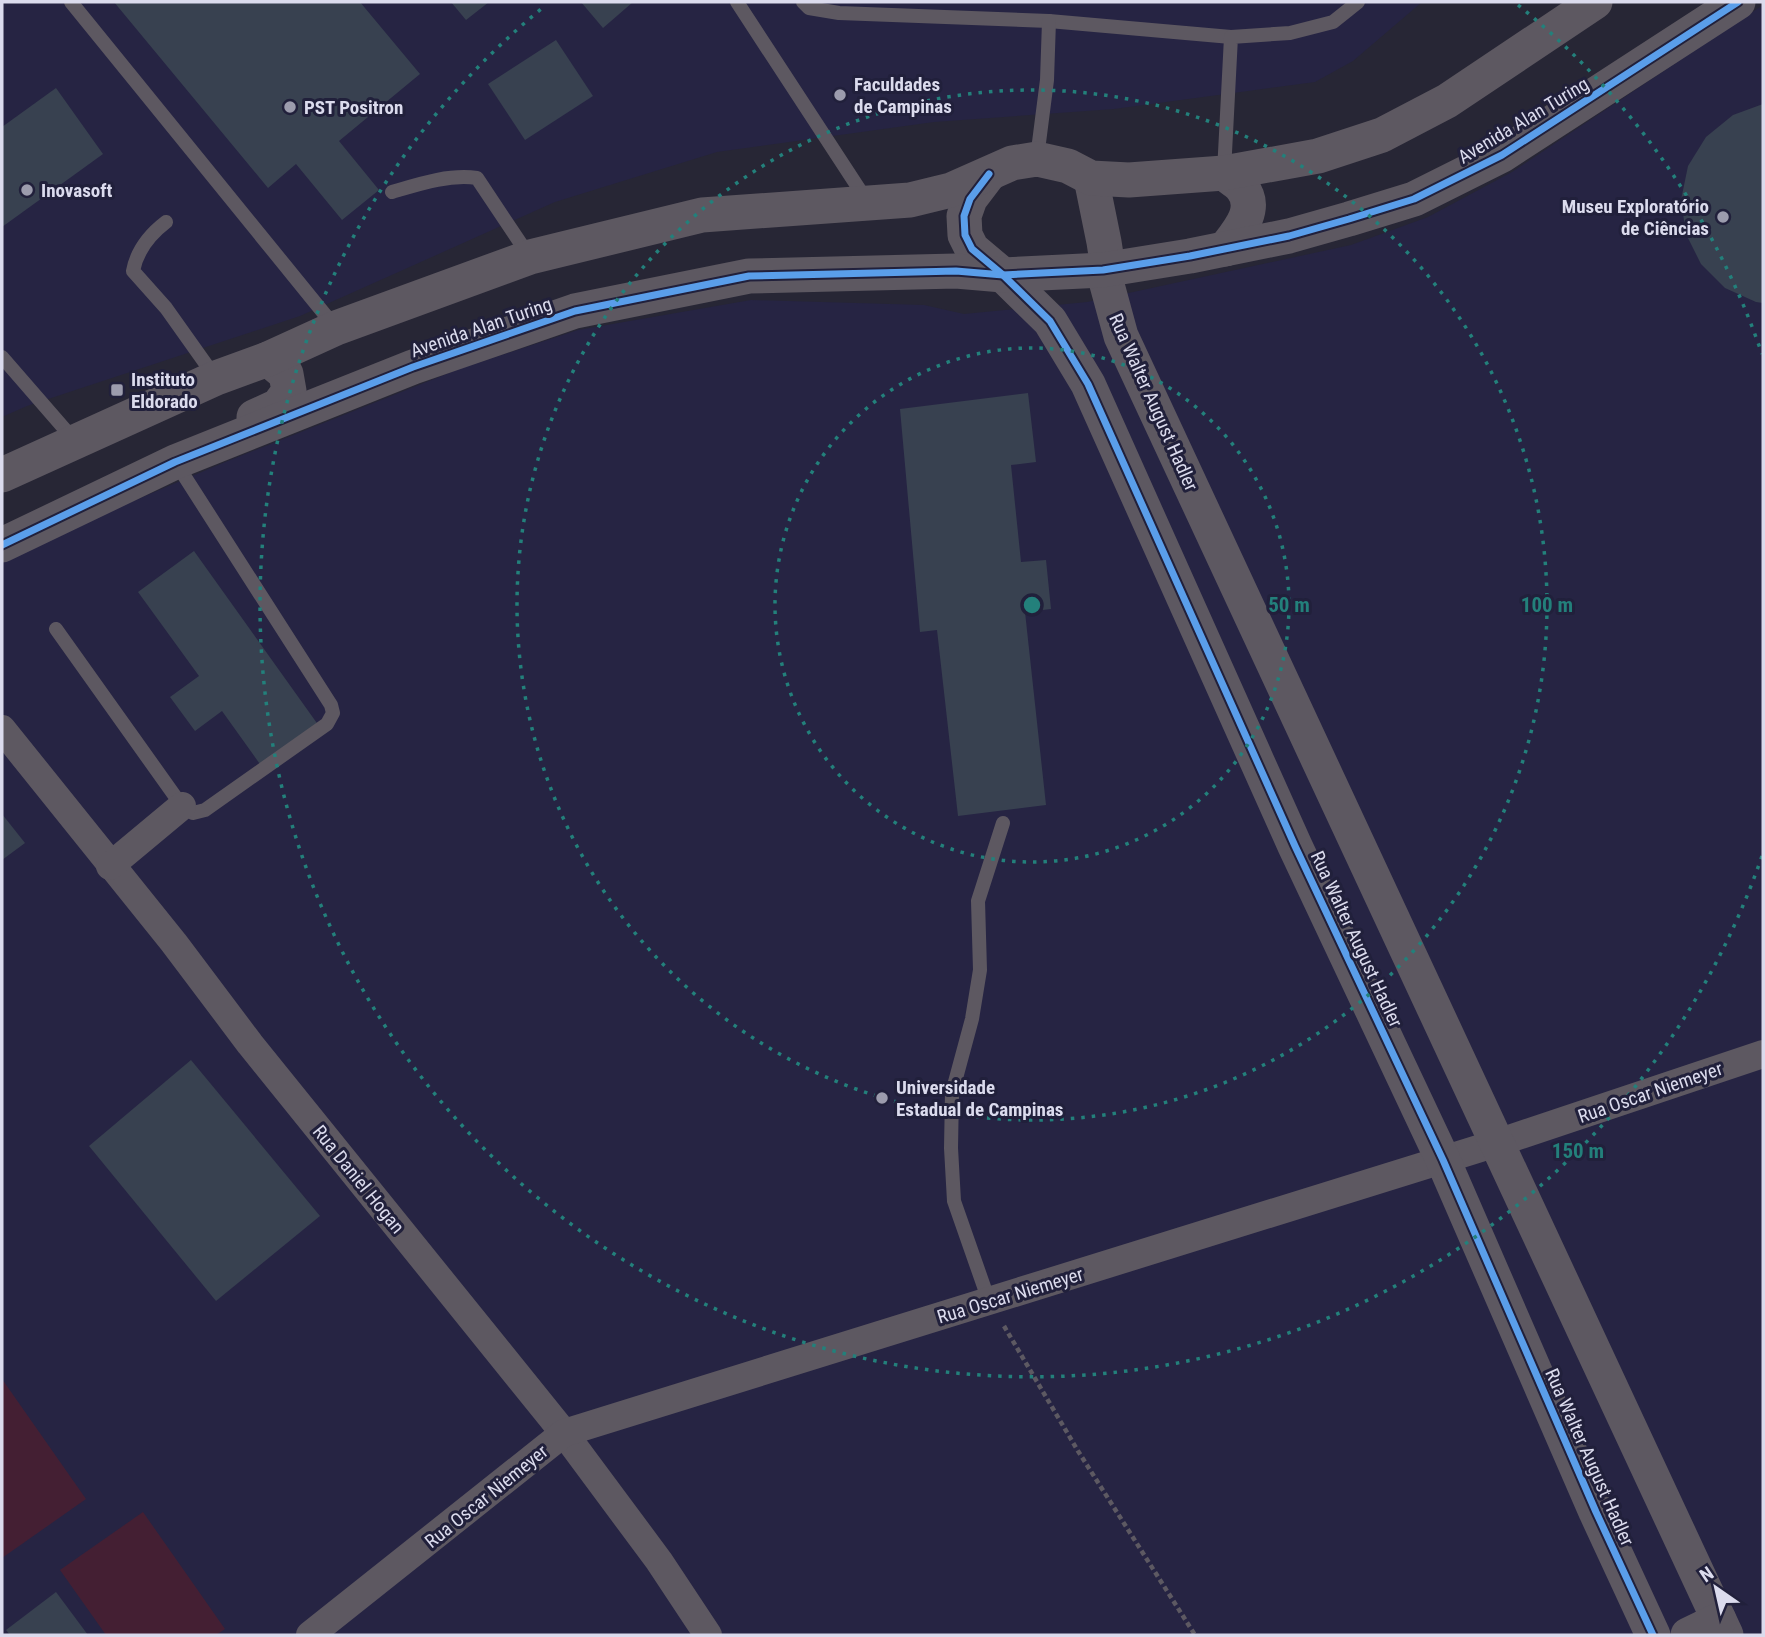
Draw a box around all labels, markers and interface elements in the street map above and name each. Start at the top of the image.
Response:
street label: Avenida Alan Turing [1454,72,1593,168]
place label: Faculdades de Campinas [854,73,952,118]
marker: Faculdades de Campinas [832,87,848,103]
place label: PST Positron [304,96,403,119]
marker: PST Positron [282,99,298,115]
place label: Inovasoft [41,179,112,202]
marker: Inovasoft [19,182,35,198]
place label: Museu Exploratório de Ciências [1562,195,1709,240]
marker: Museu Exploratório de Ciências [1715,209,1731,225]
street label: Avenida Alan Turing [407,292,555,363]
street label: Rua Walter August Hadler [1104,310,1203,495]
place label: Instituto Eldorado [131,368,198,413]
marker: Instituto Eldorado [109,382,125,398]
centre of rings [1020,593,1044,617]
text: 50 m [1268,593,1310,617]
text: 100 m [1521,593,1573,617]
street label: Rua Walter August Hadler [1306,848,1408,1031]
street label: Rua Oscar Niemeyer [1575,1057,1726,1128]
place label: Universidade Estadual de Campinas [896,1076,1064,1121]
marker: Universidade Estadual de Campinas [874,1090,890,1106]
street label: Rua Daniel Hogan [308,1120,409,1238]
text: 150 m [1552,1139,1604,1163]
street label: Rua Oscar Niemeyer [934,1262,1086,1329]
street label: Rua Walter August Hadler [1540,1365,1639,1550]
street label: Rua Oscar Niemeyer [420,1440,553,1553]
north arrow [1681,1553,1751,1623]
text: N [1696,1562,1718,1587]

